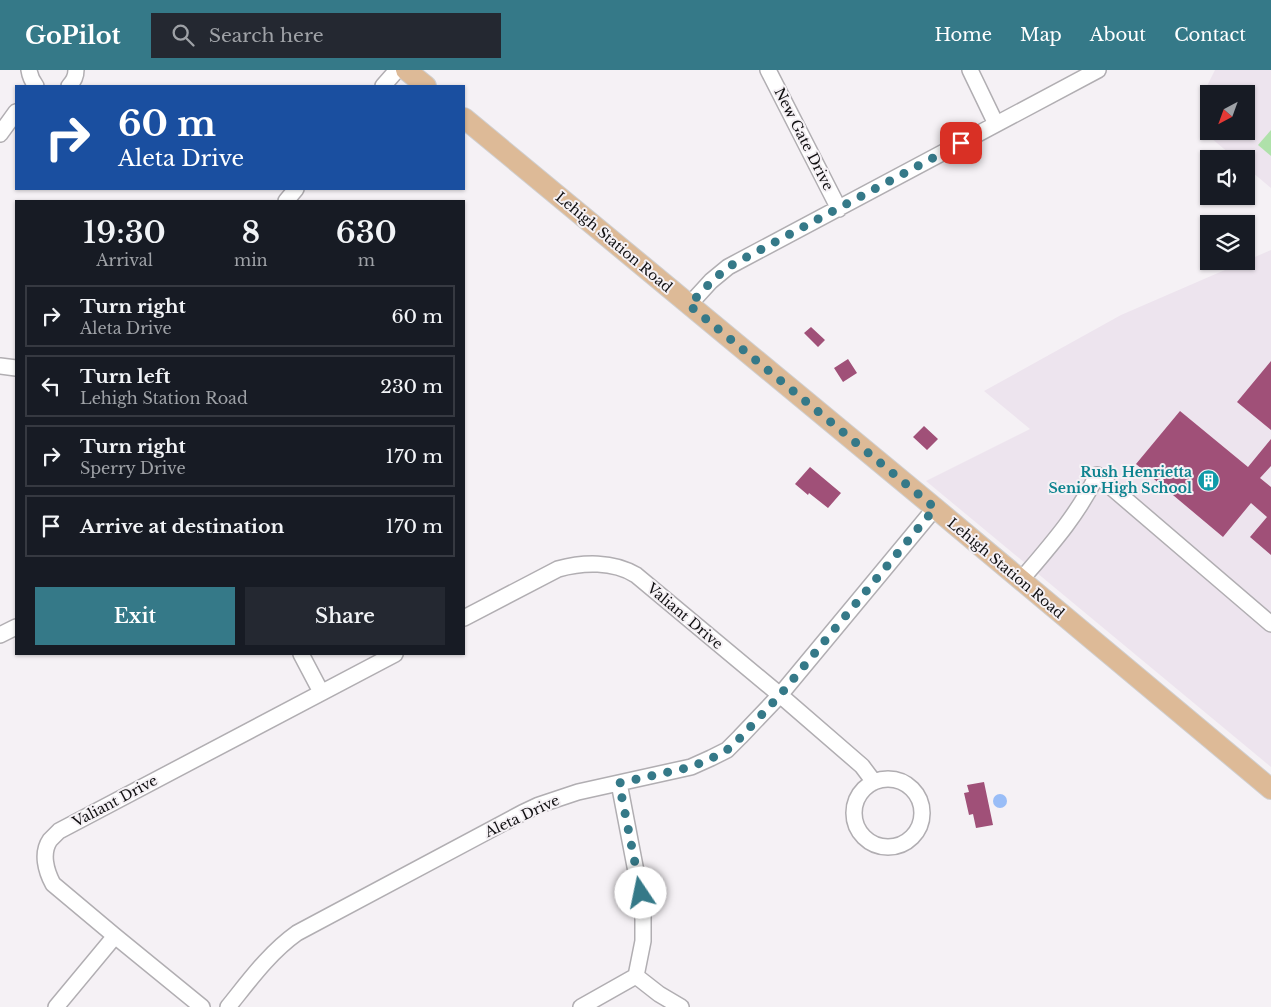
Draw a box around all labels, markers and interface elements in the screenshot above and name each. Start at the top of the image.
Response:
search box [151,13,501,58]
text: GoPilot [25,21,121,50]
icon: search [169,21,197,49]
text: Search here [209,24,324,47]
text: Home [934,24,992,46]
text: Map [1020,24,1062,46]
text: About [1090,24,1146,46]
text: Contact [1174,24,1246,46]
street label: New Gate Drive [770,85,838,193]
north arrow [1200,85,1255,140]
map controls [1200,85,1255,270]
text: 60 m [118,102,216,145]
icon: right [35,105,100,170]
pin [940,122,982,164]
icon: arrive [947,129,975,157]
text: Aleta Drive [118,145,244,172]
button: sound [1200,150,1255,205]
street label: Lehigh Station Road [552,188,676,296]
text: 19:30 [83,214,166,251]
text: 8 [241,214,260,251]
text: 630 [336,214,397,251]
button: layers [1200,215,1255,270]
text: Arrival [96,250,153,270]
text: min [234,250,268,270]
text: m [358,250,375,270]
text: Turn right [80,295,186,318]
icon: right [37,302,65,330]
text: 60 m [391,305,443,328]
text: Aleta Drive [80,318,172,338]
text: Turn left [80,365,171,388]
icon: left [37,372,65,400]
text: 230 m [380,375,443,398]
text: Lehigh Station Road [80,388,248,408]
text: Turn right [80,435,186,458]
icon: right [37,442,65,470]
text: 170 m [386,445,443,468]
text: Sperry Drive [80,458,186,478]
place label: Rush Henrietta Senior High School [1048,463,1192,497]
building icon: Rush Henrietta Senior High School [1196,468,1220,492]
icon: arrive [37,512,65,540]
street label: Lehigh Station Road [944,514,1068,622]
text: Arrive at destination [80,515,284,538]
text: 170 m [386,515,443,538]
street label: Valiant Drive [643,578,727,653]
button: Exit [35,587,235,645]
button: Share [245,587,445,645]
street label: Valiant Drive [69,771,160,831]
street label: Aleta Drive [481,791,562,842]
position arrow [614,866,666,918]

